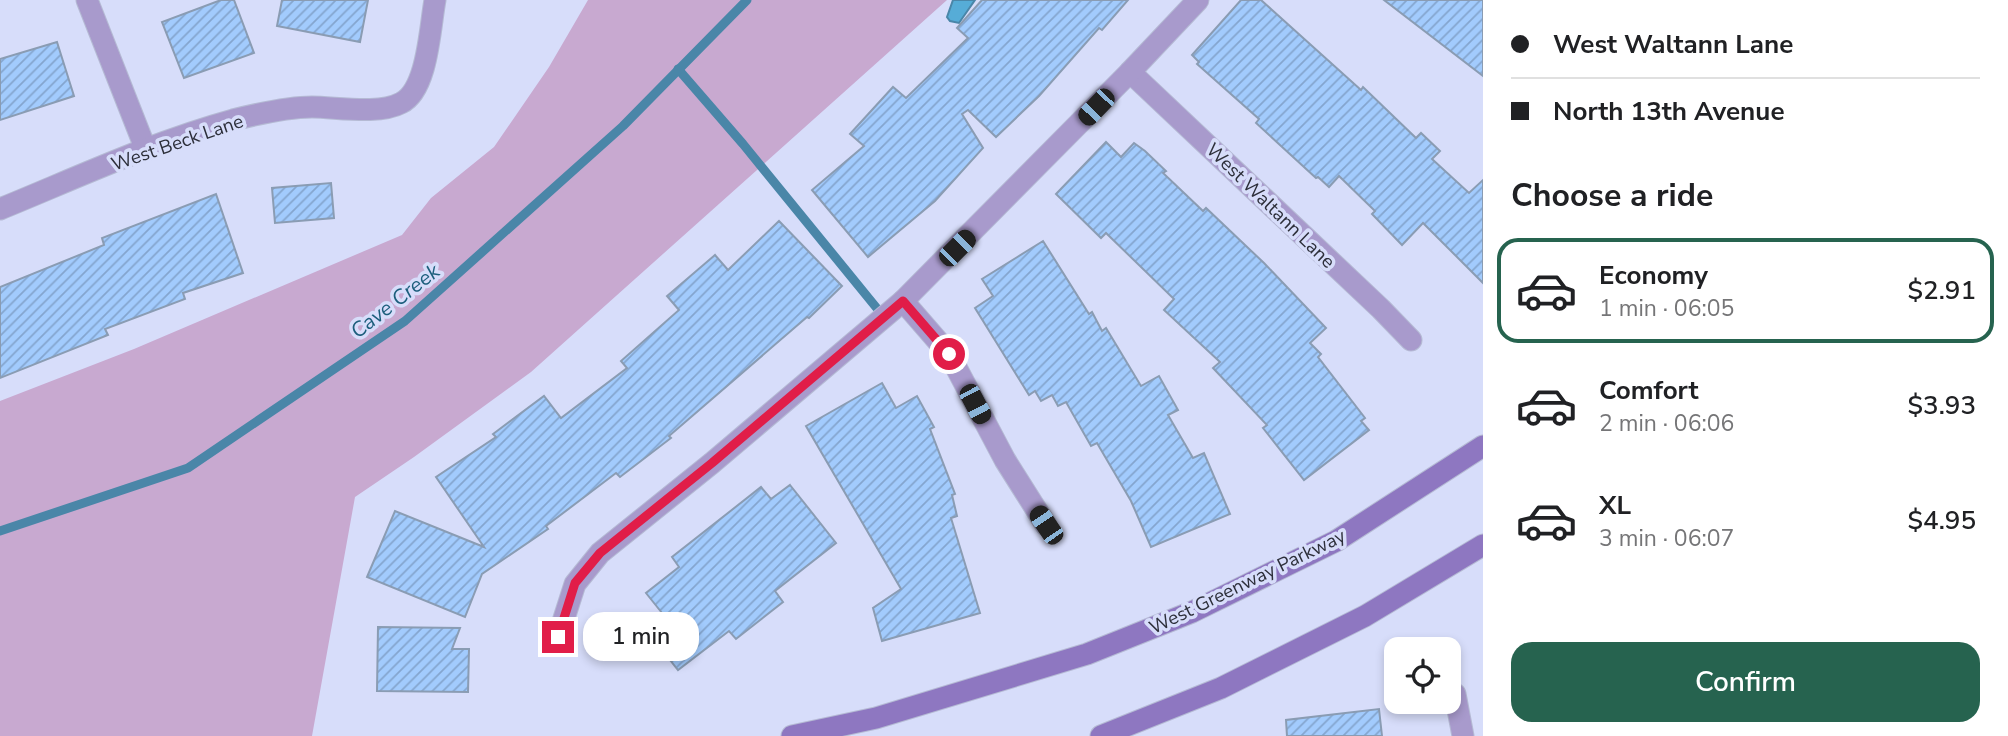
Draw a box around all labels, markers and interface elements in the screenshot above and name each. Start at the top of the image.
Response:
text: West Waltann Lane [1553,27,1793,62]
car [1074,85,1119,129]
text: North 13th Avenue [1553,94,1784,129]
street label: West Beck Lane [108,108,247,178]
street label: West Waltann Lane [1200,137,1341,274]
text: Choose a ride [1511,174,1713,217]
car [935,226,980,270]
water label: Cave Creek [344,257,446,345]
text: Economy [1599,258,1708,293]
icon: car [1515,259,1578,322]
text: $2.91 [1907,273,1976,308]
text: 1 min · 06:05 [1599,293,1734,324]
route start [933,338,965,370]
text: Comfort [1599,373,1699,408]
icon: car [1515,374,1578,437]
car [956,381,995,427]
text: $3.93 [1907,388,1976,423]
text: 2 min · 06:06 [1599,408,1734,439]
text: XL [1599,488,1631,523]
icon: car [1515,489,1578,552]
car [1026,502,1067,548]
text: $4.95 [1907,503,1976,538]
street label: West Greenway Parkway [1145,523,1350,641]
text: 3 min · 06:07 [1599,523,1734,554]
callout: 1 min [582,612,698,662]
route end [542,621,574,653]
text: 1 min [612,621,670,652]
map controls [1384,637,1461,714]
button: locate [1384,637,1461,714]
button: Confirm [1511,642,1980,722]

